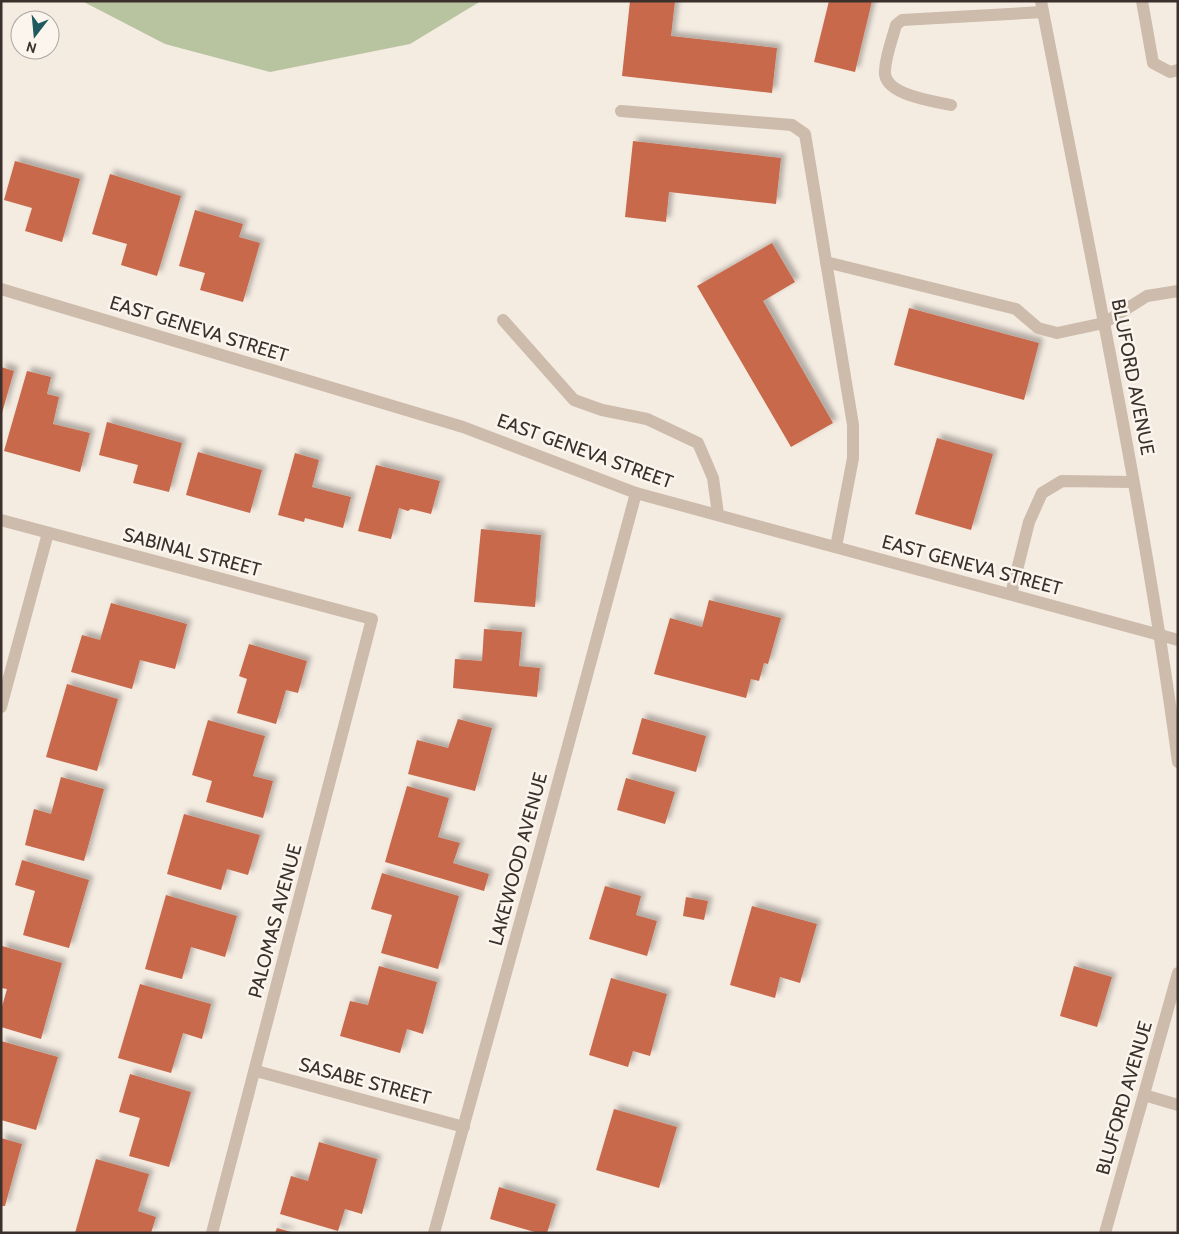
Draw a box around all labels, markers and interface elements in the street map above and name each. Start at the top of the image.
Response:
north arrow [10,10,60,60]
text: N [24,37,39,58]
street label: EAST GENEVA STREET [107,291,291,367]
street label: BLUFORD AVENUE [1107,297,1159,457]
street label: EAST GENEVA STREET [494,408,676,494]
street label: SABINAL STREET [121,523,263,581]
street label: EAST GENEVA STREET [879,530,1065,600]
street label: LAKEWOOD AVENUE [484,770,552,948]
street label: PALOMAS AVENUE [243,841,307,1001]
street label: BLUFORD AVENUE [1091,1019,1157,1177]
street label: SASABE STREET [297,1052,433,1110]

